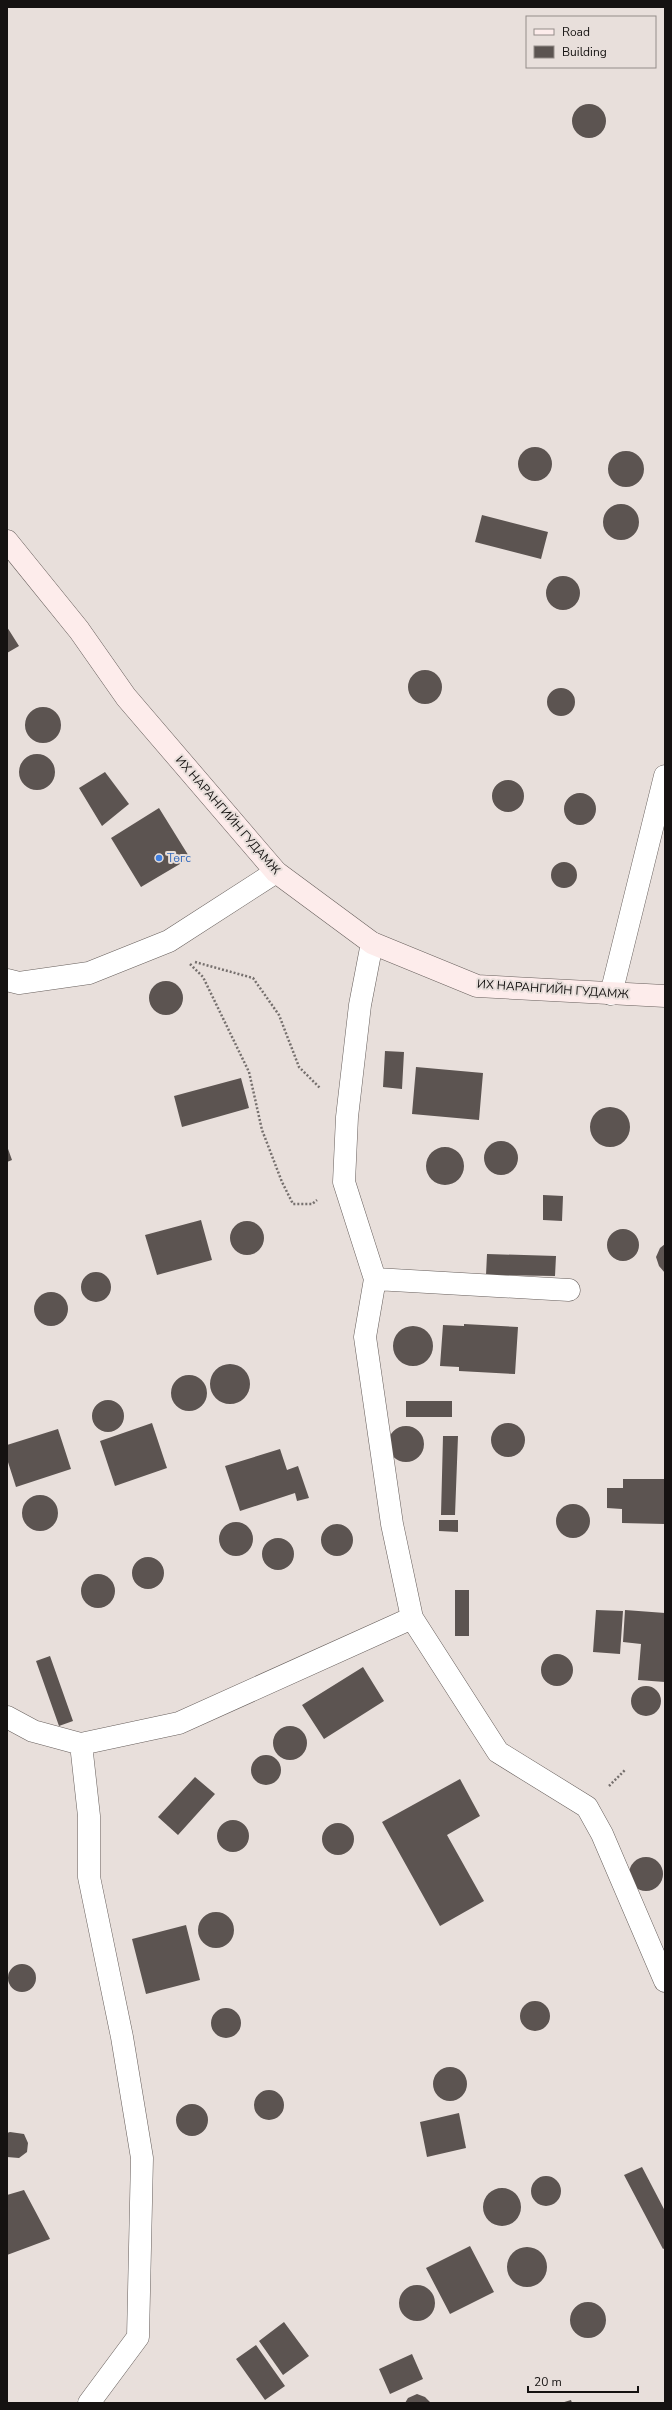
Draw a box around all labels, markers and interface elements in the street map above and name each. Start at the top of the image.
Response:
legend [526,16,656,68]
text: Road [562,24,590,40]
text: Building [562,44,607,60]
street label: ИХ НАРАНГИЙН ГУДАМЖ [172,752,284,878]
place label: Төгс [167,850,191,866]
marker: Төгс [154,853,164,863]
street label: ИХ НАРАНГИЙН ГУДАМЖ [477,976,630,1002]
scale bar [528,2368,638,2394]
text: 20 m [534,2374,562,2390]

